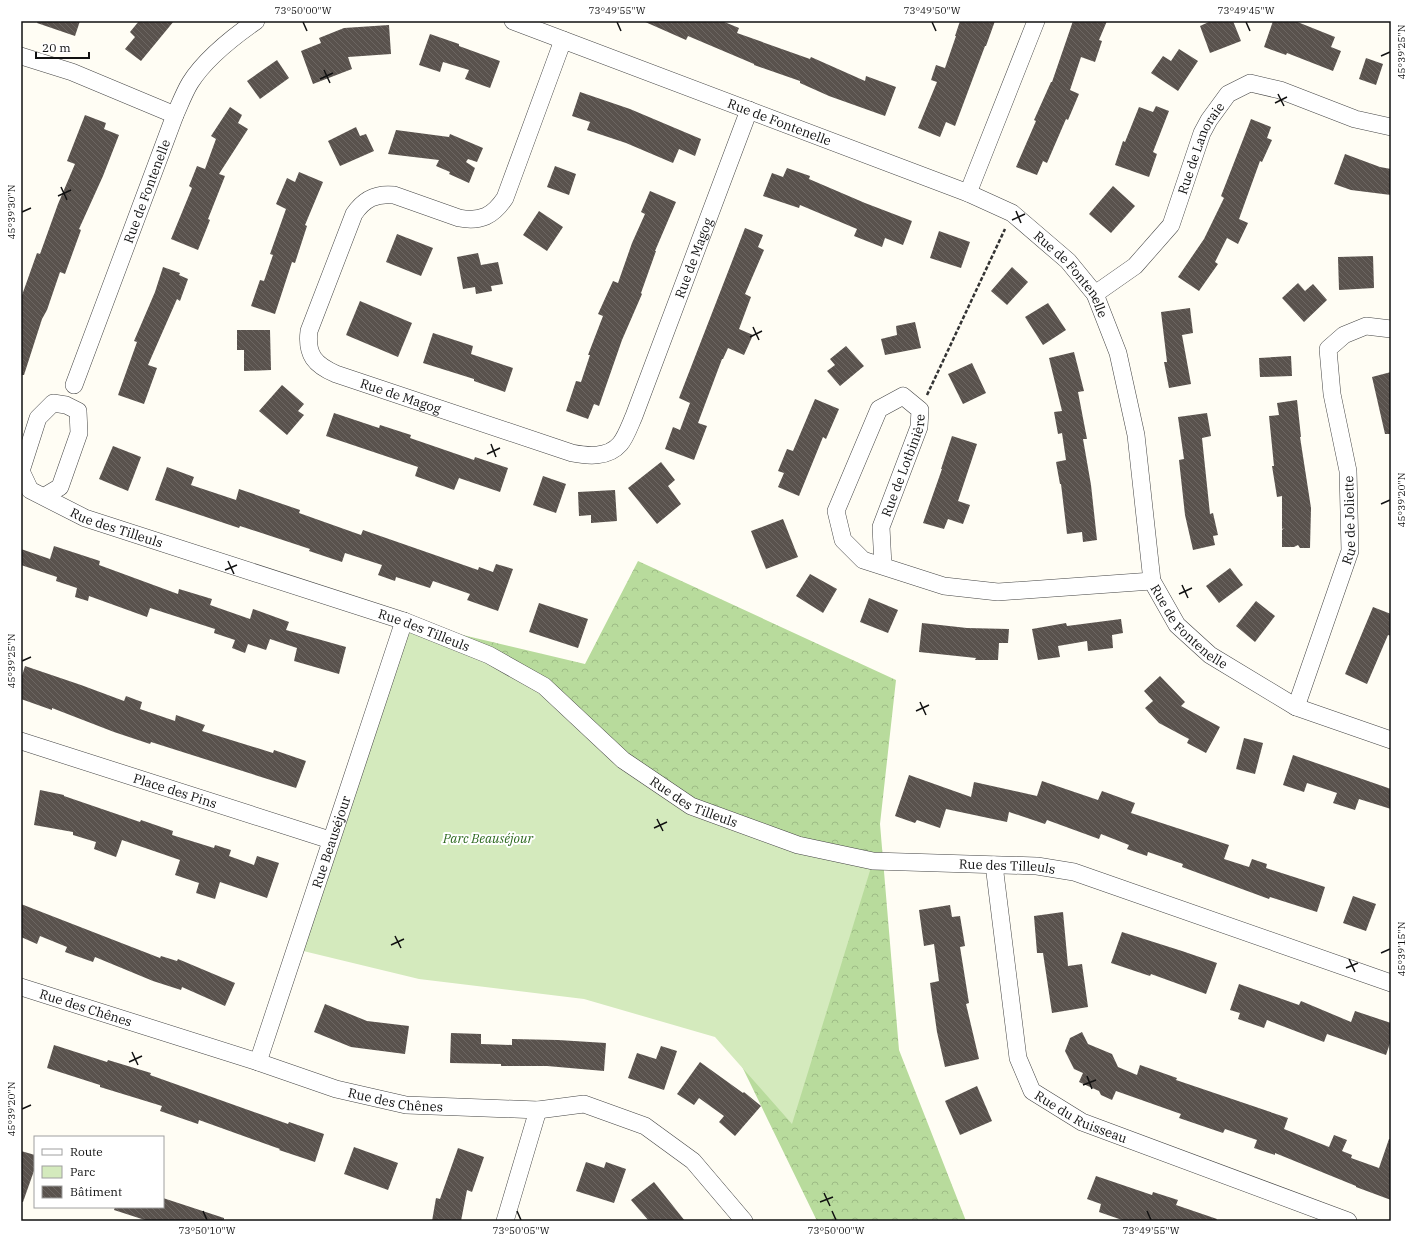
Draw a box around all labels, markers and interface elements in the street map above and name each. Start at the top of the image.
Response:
text: 73°50'00"W [274,4,332,17]
text: 73°49'55"W [588,4,646,17]
text: 73°49'50"W [903,4,961,17]
text: 73°49'45"W [1217,4,1275,17]
text: 45°39'25"N [1395,24,1408,80]
scale bar [36,34,89,60]
text: 20 m [42,40,71,55]
street label: Rue de Fontenelle [725,95,834,150]
street label: Rue de Lanoraie [1174,99,1228,197]
street label: Rue de Fontenelle [120,137,174,246]
text: 45°39'30"N [5,184,18,240]
street label: Rue de Magog [671,216,717,301]
street label: Rue de Fontenelle [1030,227,1111,320]
street label: Rue de Magog [358,375,443,418]
street label: Rue de Lotbinière [878,413,929,519]
text: 45°39'20"N [1395,472,1408,528]
street label: Rue de Joliette [1338,475,1360,567]
street label: Rue des Tilleuls [67,504,165,552]
street label: Rue de Fontenelle [1147,581,1231,673]
street label: Rue des Tilleuls [376,605,472,655]
text: 45°39'25"N [5,633,18,689]
street label: Place des Pins [131,770,219,812]
street label: Rue des Tilleuls [647,773,740,831]
street label: Rue Beauséjour [308,793,355,890]
park label: Parc Beauséjour [442,830,533,847]
street label: Rue des Tilleuls [959,856,1057,878]
text: 45°39'15"N [1395,921,1408,977]
street label: Rue des Chênes [37,985,134,1031]
text: 45°39'20"N [5,1081,18,1137]
street label: Rue des Chênes [346,1084,443,1115]
street label: Rue du Ruisseau [1031,1087,1129,1147]
legend [34,1136,164,1208]
text: Route [70,1144,103,1159]
text: Parc [70,1164,95,1179]
text: Bâtiment [70,1184,122,1199]
text: 73°50'10"W [178,1224,236,1237]
text: 73°50'05"W [492,1224,550,1237]
text: 73°50'00"W [807,1224,865,1237]
text: 73°49'55"W [1122,1224,1180,1237]

